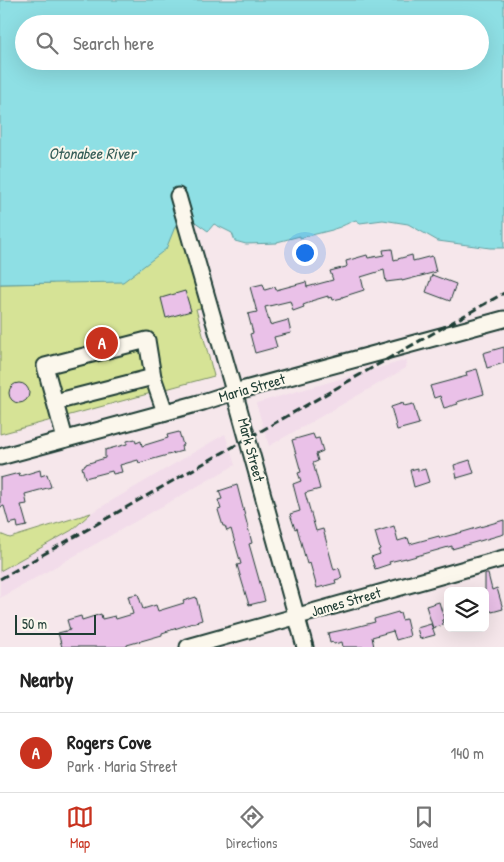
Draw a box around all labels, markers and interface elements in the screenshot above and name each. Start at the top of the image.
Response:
search box [15,15,489,70]
icon: search [33,29,61,57]
text: Search here [73,30,154,56]
water label: Otonabee River [48,142,137,164]
your location [292,240,318,266]
pin: A [86,324,118,362]
street label: Maria Street [216,368,288,407]
street label: Mark Street [233,416,270,485]
street label: James Street [308,581,384,622]
map controls [444,587,489,632]
button: layers [444,587,489,632]
scale bar [15,612,96,635]
text: 50 m [22,614,47,633]
text: Nearby [20,665,73,694]
text: Rogers Cove [67,729,152,755]
text: A [32,742,40,764]
text: 140 m [450,742,484,764]
text: Park · Maria Street [67,755,177,777]
tab: Map [66,803,94,852]
tab: Directions [226,803,277,852]
tab: Saved [409,803,438,852]

